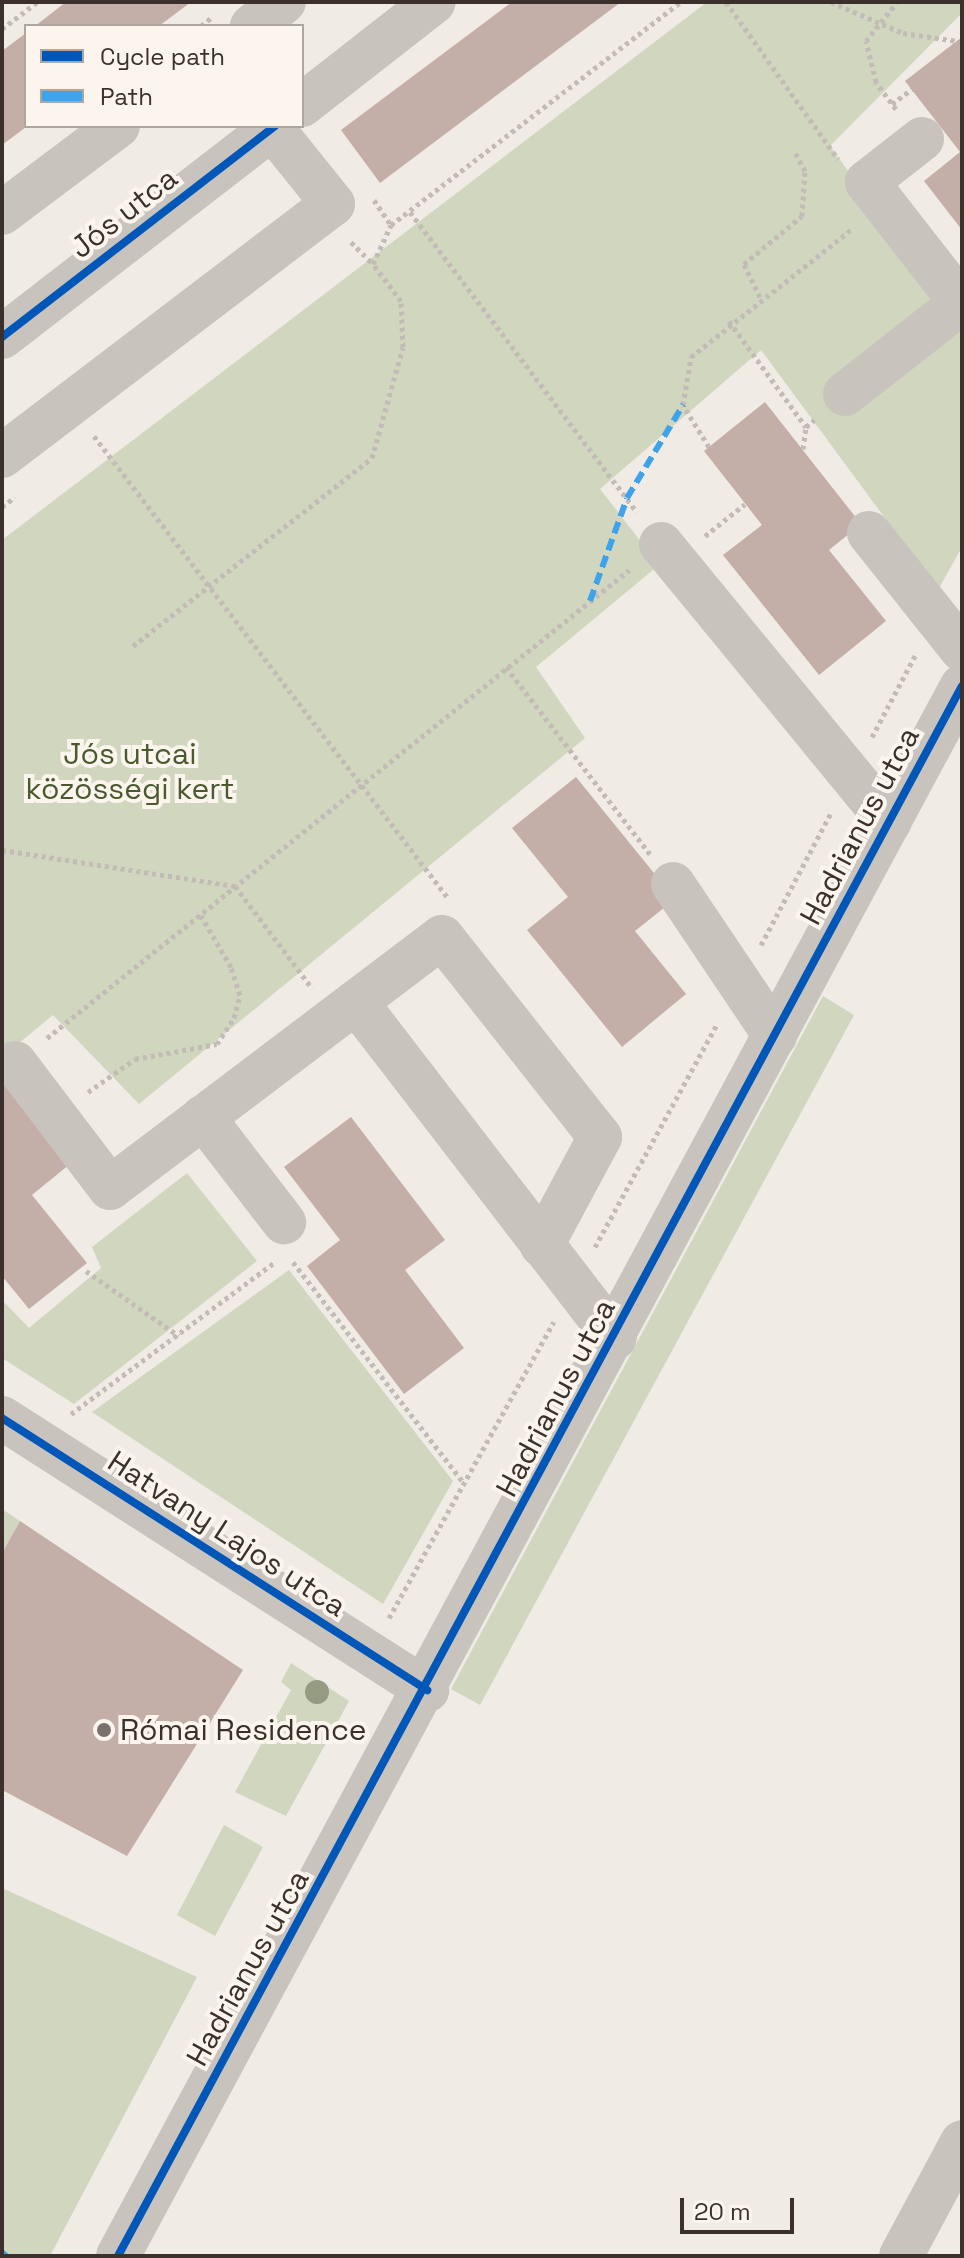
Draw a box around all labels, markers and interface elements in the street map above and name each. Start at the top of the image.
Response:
legend [24,24,304,128]
text: Cycle path [100,41,225,72]
text: Path [100,81,153,112]
street label: Jós utca [63,160,185,266]
street label: Hadrianus utca [793,721,927,931]
park label: Jós utcai közösségi kert [26,736,234,806]
street label: Hadrianus utca [489,1293,623,1503]
street label: Hatvany Lajos utca [101,1444,353,1624]
place label: Római Residence [120,1712,367,1748]
marker: Római Residence [95,1721,113,1739]
street label: Hadrianus utca [179,1864,317,2072]
scale bar [684,2182,798,2232]
text: 20 m [694,2196,751,2227]

